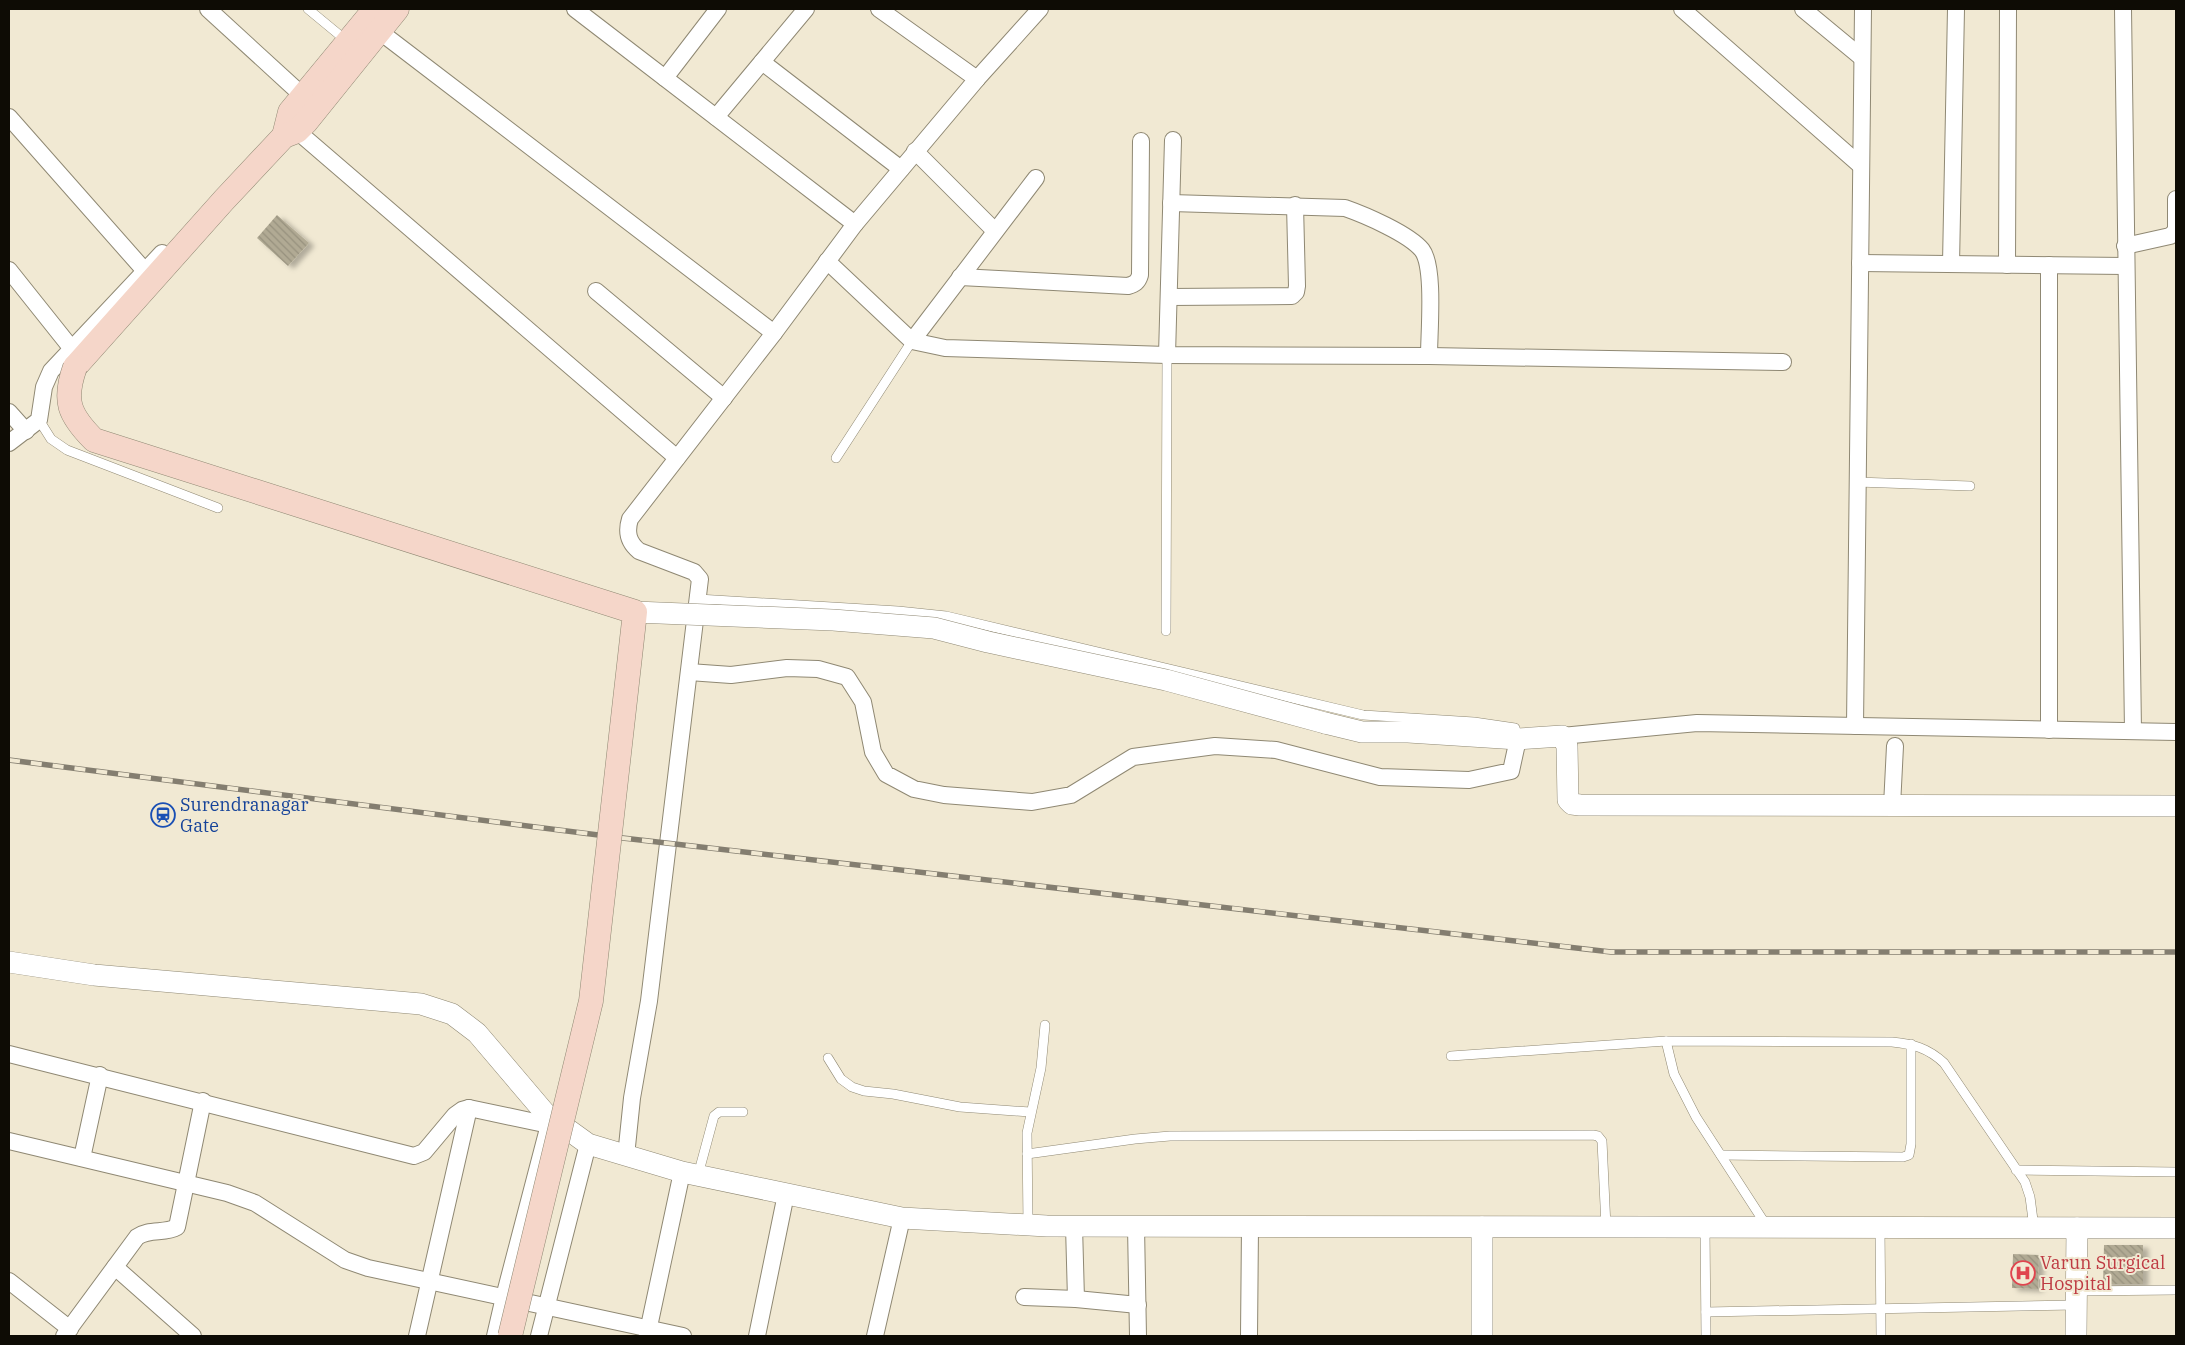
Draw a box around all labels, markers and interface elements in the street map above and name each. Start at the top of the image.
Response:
place label: Surendranagar Gate [180,793,308,837]
station icon: Surendranagar Gate [150,802,176,828]
place label: Varun Surgical Hospital [2040,1251,2165,1295]
hospital icon: Varun Surgical Hospital [2010,1260,2036,1286]

